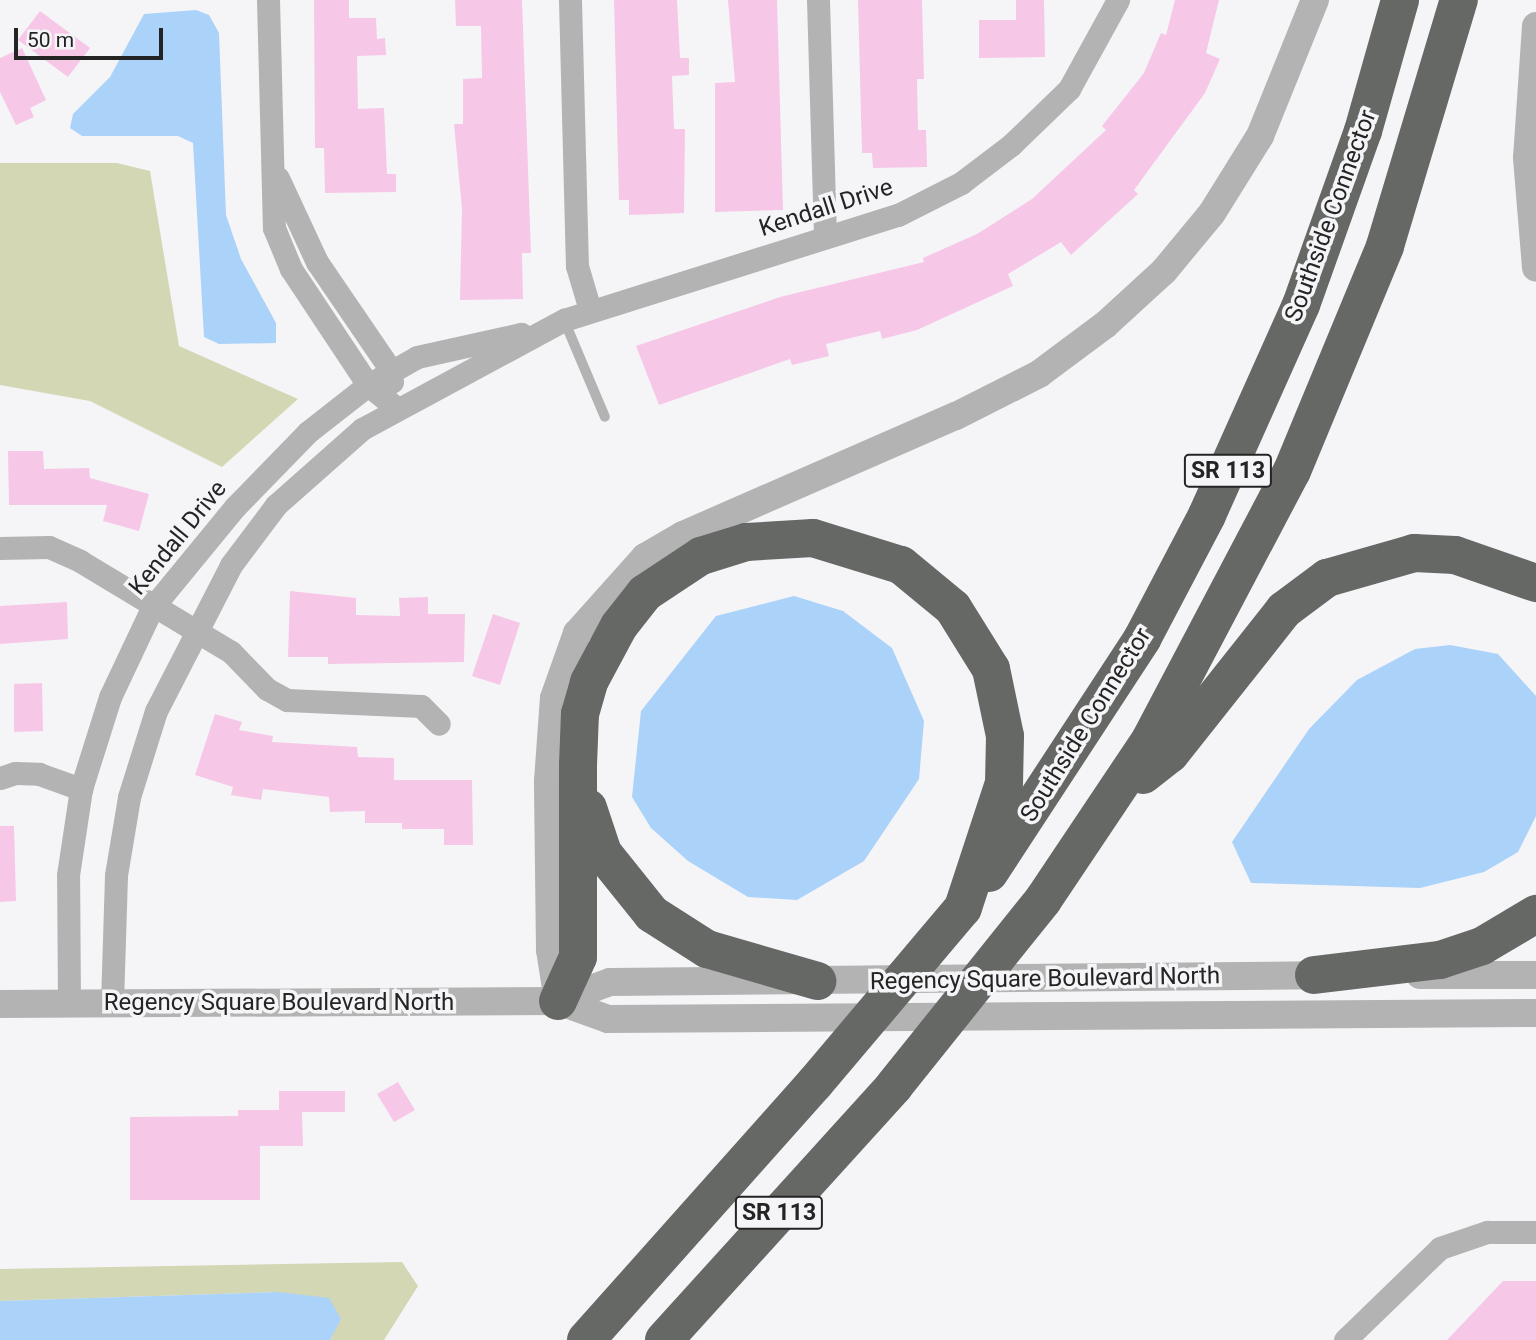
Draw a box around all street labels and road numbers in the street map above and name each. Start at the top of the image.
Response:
street label: Southside Connector [1279,106,1383,326]
street label: Kendall Drive [756,173,896,243]
road number: SR 113 [1182,452,1274,491]
street label: Kendall Drive [123,475,233,601]
street label: Southside Connector [1015,623,1157,827]
street label: Regency Square Boulevard North [870,962,1220,996]
street label: Regency Square Boulevard North [104,989,454,1017]
road number: SR 113 [734,1194,824,1232]

